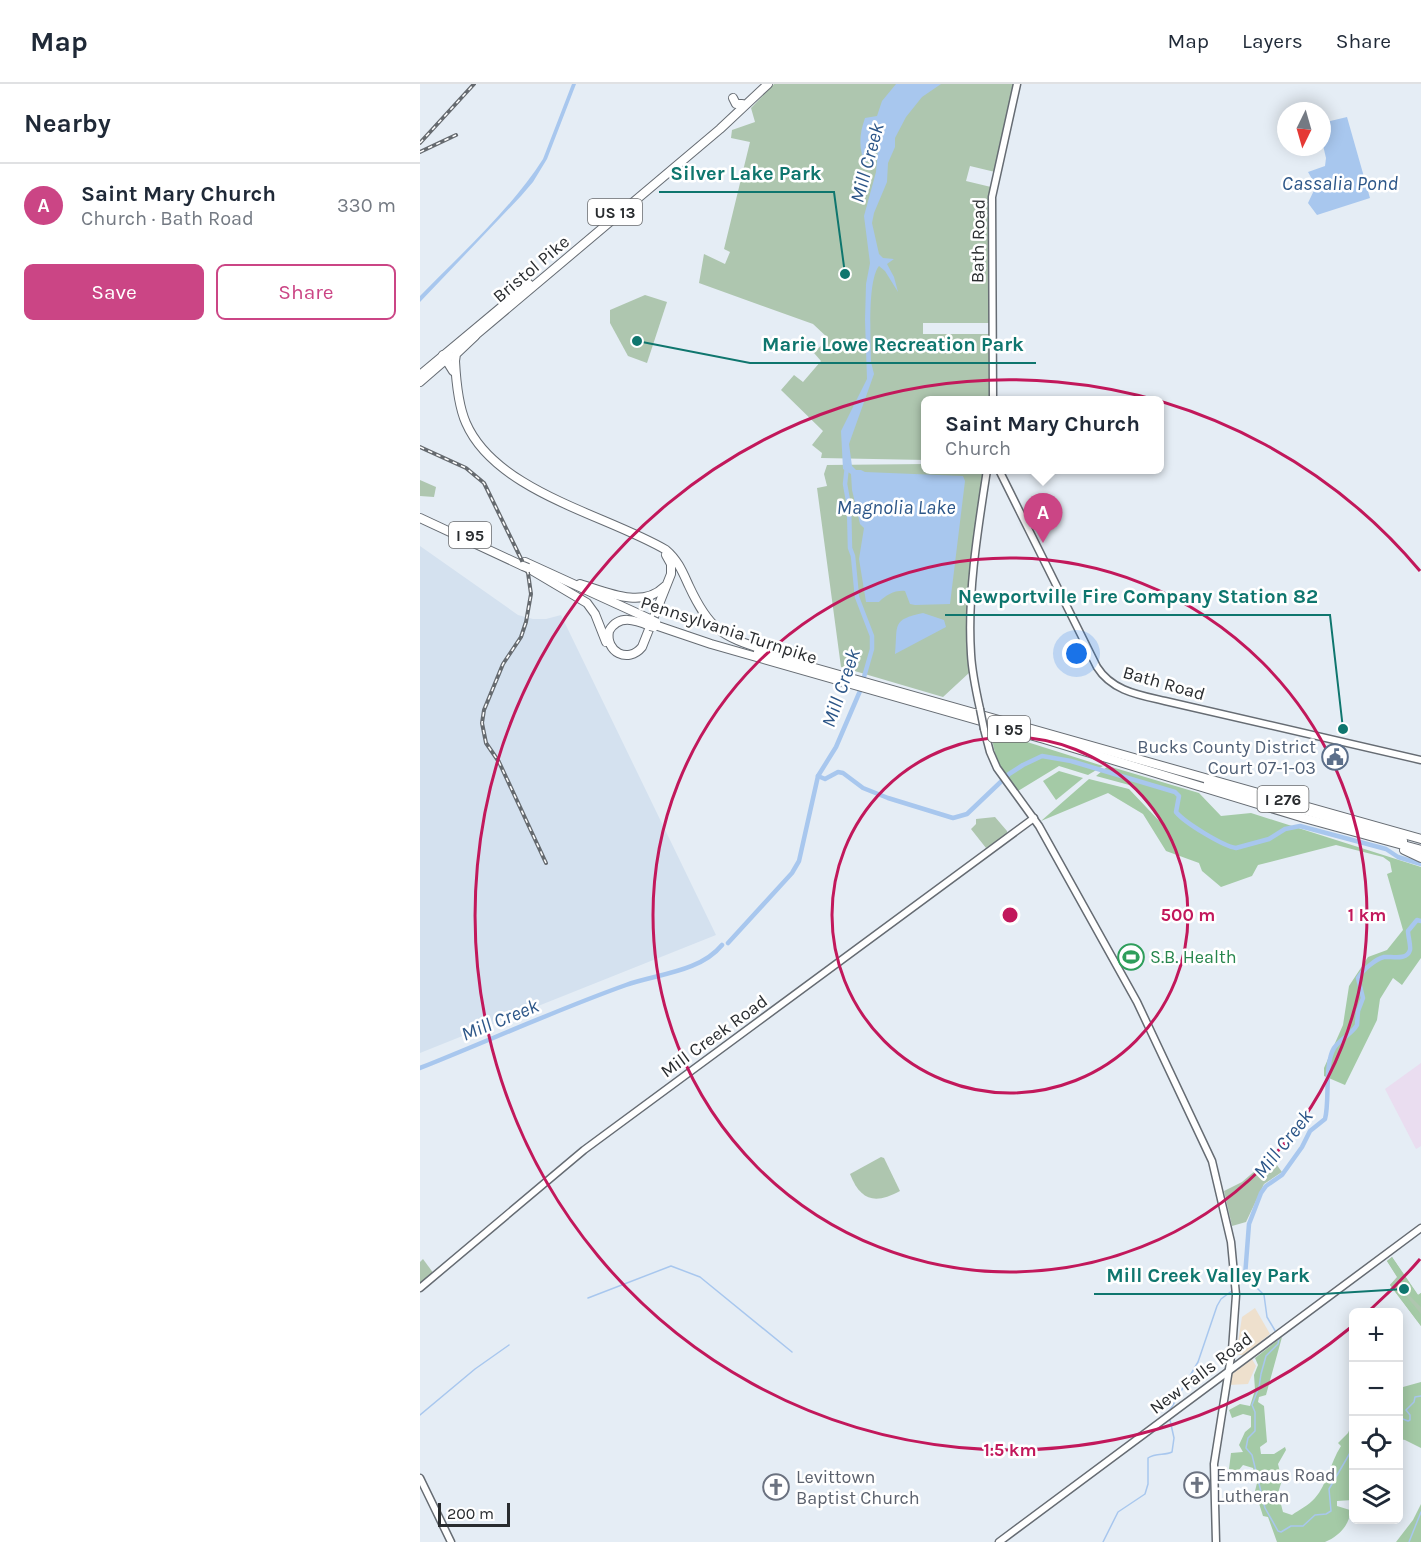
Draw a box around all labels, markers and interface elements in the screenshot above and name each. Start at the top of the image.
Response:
text: Map [30,25,88,58]
text: Map [1167,29,1209,53]
text: Layers [1242,29,1303,53]
text: Share [1336,29,1391,53]
north arrow [1277,102,1331,156]
text: Nearby [24,108,111,139]
water label: Mill Creek [845,120,889,205]
callout: Silver Lake Park [659,154,834,192]
text: Silver Lake Park [670,162,822,185]
water label: Cassalia Pond [1282,172,1398,195]
text: Saint Mary Church [81,181,276,207]
text: A [37,194,50,217]
text: 330 m [337,194,396,217]
road number: US 13 [588,199,642,225]
street label: Bath Road [966,199,990,283]
text: Church · Bath Road [81,207,254,230]
street label: Bristol Pike [488,231,574,307]
button: Save [24,264,204,320]
button: Share [216,264,396,320]
callout: Marie Lowe Recreation Park [750,325,1036,363]
text: Marie Lowe Recreation Park [762,333,1024,356]
popup [921,396,1164,474]
text: Saint Mary Church [945,411,1140,437]
text: Church [945,437,1011,460]
pin: A [1024,494,1062,543]
water label: Magnolia Lake [837,496,955,519]
road number: I 95 [449,522,491,548]
callout: Newportville Fire Company Station 82 [945,577,1330,615]
text: Newportville Fire Company Station 82 [958,585,1318,608]
street label: Pennsylvania Turnpike [638,591,820,669]
your location [1062,639,1091,668]
water label: Mill Creek [817,645,865,730]
street label: Bath Road [1120,661,1208,705]
road number: I 95 [988,716,1030,742]
place label: Bucks County District Court 07-1-03 [1137,736,1316,779]
public building icon: Bucks County District Court 07-1-03 [1320,742,1350,772]
road number: I 276 [1258,786,1308,812]
text: 500 m [1161,904,1215,926]
text: 1 km [1348,904,1386,926]
centre of rings [1000,905,1020,925]
sports icon: S.B. Health [1116,942,1146,972]
place label: S.B. Health [1150,946,1237,968]
street label: Mill Creek Road [656,990,772,1082]
water label: Mill Creek [458,994,543,1046]
water label: Mill Creek [1248,1104,1318,1183]
callout: Mill Creek Valley Park [1094,1256,1322,1294]
text: Mill Creek Valley Park [1106,1264,1310,1287]
map controls [1349,1308,1403,1524]
button: + [1349,1308,1403,1362]
street label: New Falls Road [1145,1327,1257,1419]
button: − [1349,1362,1403,1416]
button: locate [1349,1416,1403,1470]
text: 1.5 km [983,1439,1037,1461]
place label: Emmaus Road Lutheran [1216,1464,1336,1507]
place label: Levittown Baptist Church [796,1466,920,1509]
church icon: Emmaus Road Lutheran [1182,1470,1212,1500]
button: layers [1349,1470,1403,1524]
church icon: Levittown Baptist Church [761,1472,791,1502]
scale bar [438,1500,510,1528]
text: 200 m [447,1504,494,1523]

